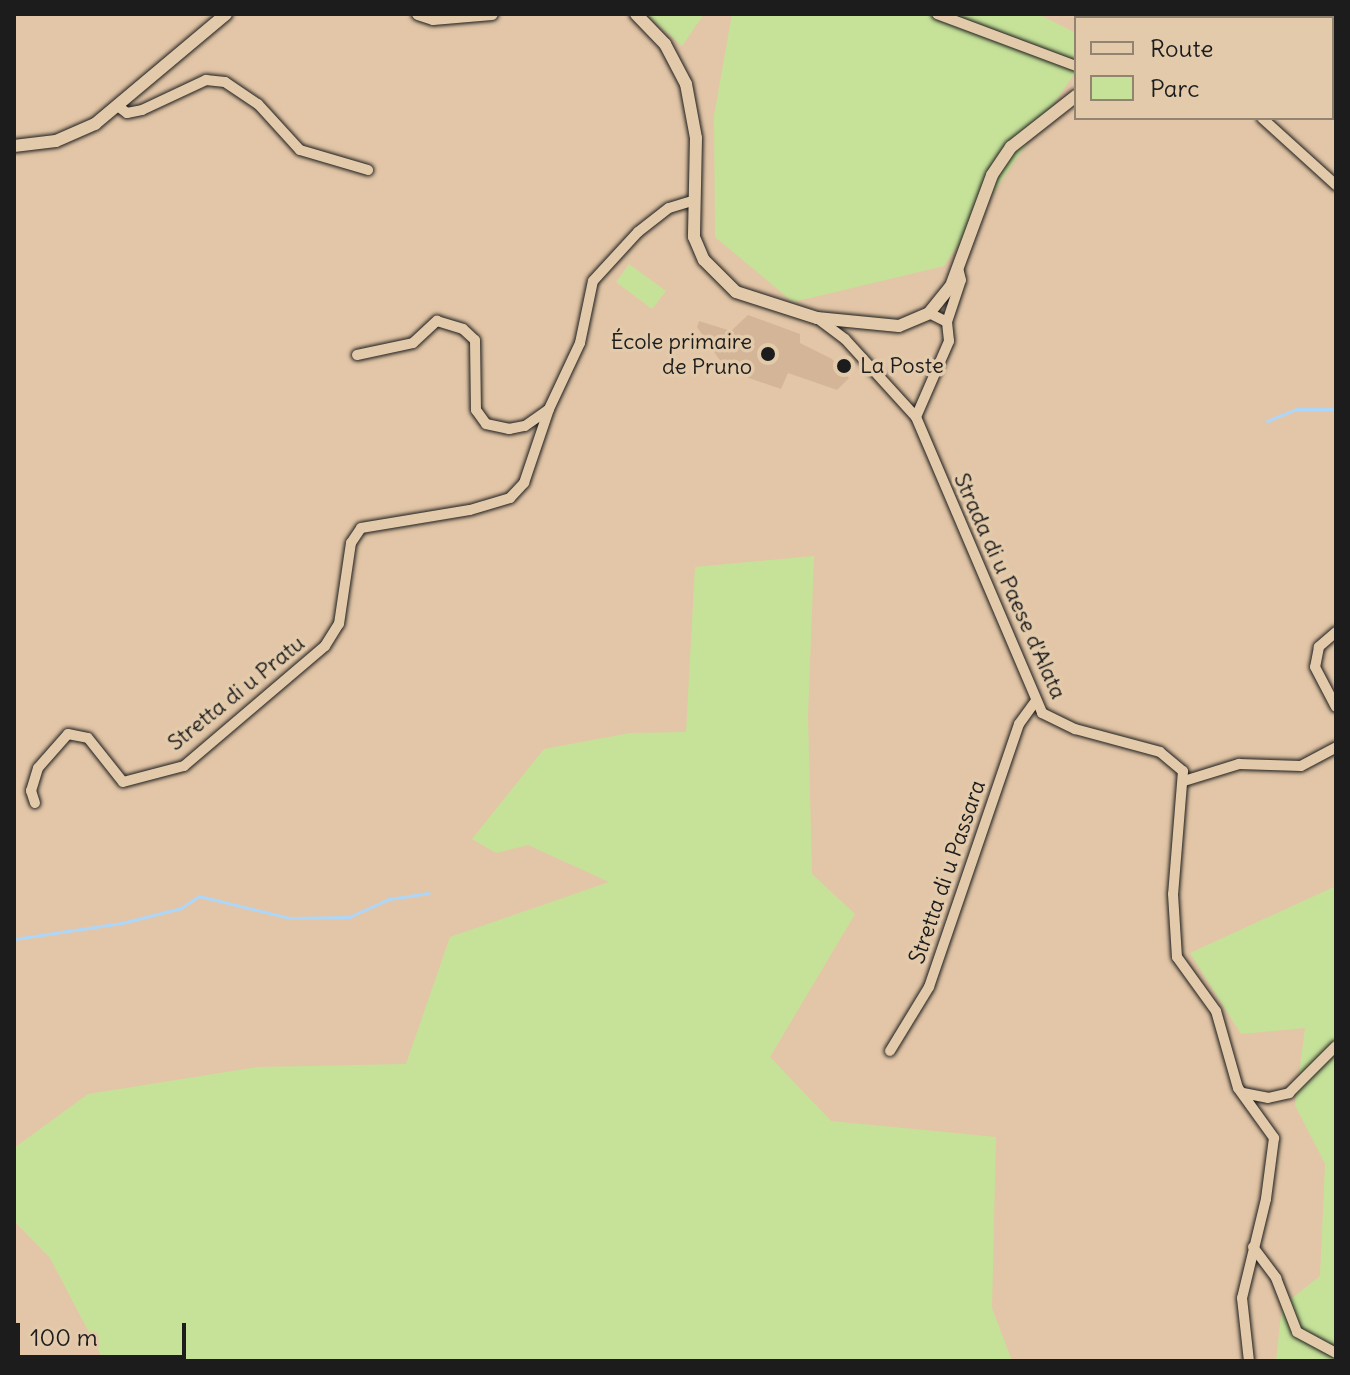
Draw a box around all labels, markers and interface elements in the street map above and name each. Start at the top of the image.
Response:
legend [1074,16,1334,120]
text: Route [1150,33,1213,63]
text: Parc [1150,73,1199,103]
place label: École primaire de Pruno [611,328,752,380]
marker: École primaire de Pruno [759,345,777,363]
place label: La Poste [860,353,944,379]
marker: La Poste [835,357,853,375]
street label: Strada di u Paese d'Alata [948,469,1072,703]
street label: Stretta di u Pratu [162,630,310,756]
street label: Stretta di u Passara [903,777,991,967]
scale bar [20,1307,190,1357]
text: 100 m [30,1322,98,1352]

